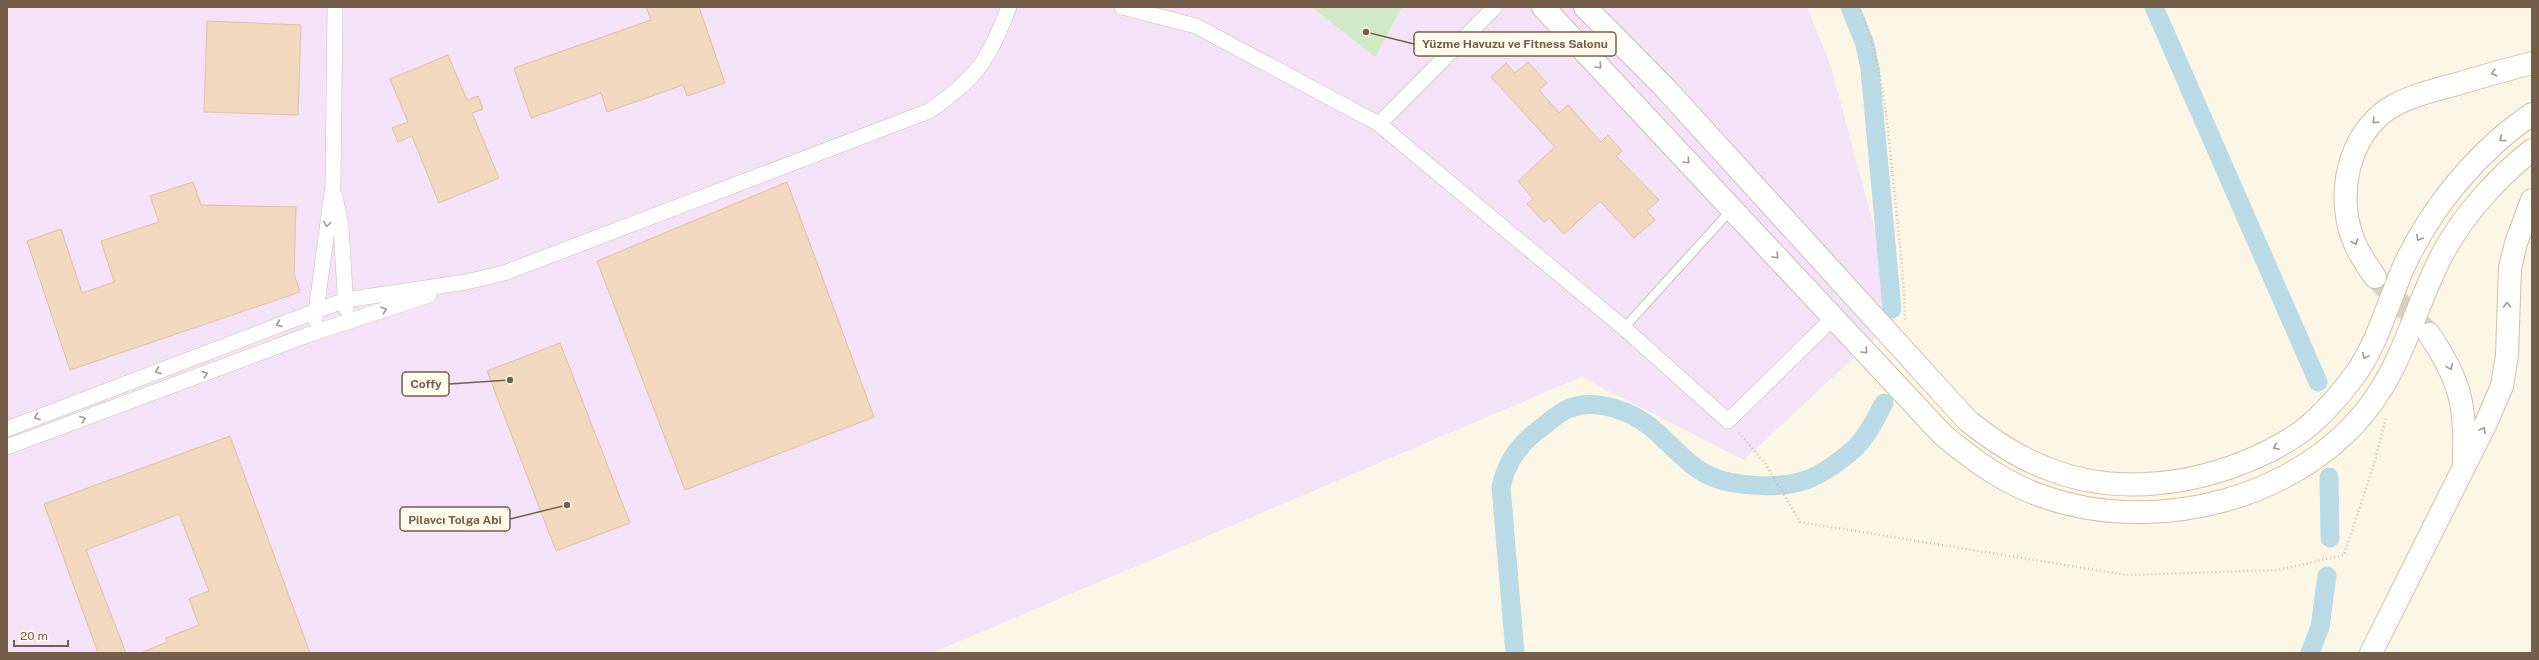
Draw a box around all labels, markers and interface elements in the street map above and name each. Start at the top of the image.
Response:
callout: Yüzme Havuzu ve Fitness Salonu [1414,32,1616,56]
text: Yüzme Havuzu ve Fitness Salonu [1422,37,1608,51]
one-way arrow [1594,61,1601,69]
one-way arrow [2491,68,2498,77]
one-way arrow [2372,116,2380,124]
one-way arrow [2499,134,2506,141]
one-way arrow [1683,156,1690,164]
one-way arrow [323,221,332,227]
one-way arrow [2417,234,2424,241]
one-way arrow [2350,238,2358,245]
one-way arrow [1771,252,1778,259]
one-way arrow [2503,302,2511,308]
one-way arrow [380,306,387,315]
one-way arrow [276,320,283,328]
one-way arrow [1860,347,1867,354]
one-way arrow [2363,352,2370,360]
one-way arrow [2445,362,2453,370]
one-way arrow [155,366,162,374]
one-way arrow [201,370,208,379]
callout: Coffy [402,372,449,396]
text: Coffy [410,377,442,391]
one-way arrow [33,413,40,421]
one-way arrow [79,416,86,424]
one-way arrow [2478,427,2485,435]
one-way arrow [2272,443,2280,450]
callout: Pilavcı Tolga Abi [400,507,510,531]
text: Pilavcı Tolga Abi [408,513,502,527]
scale bar [14,622,68,648]
text: 20 m [20,629,48,643]

